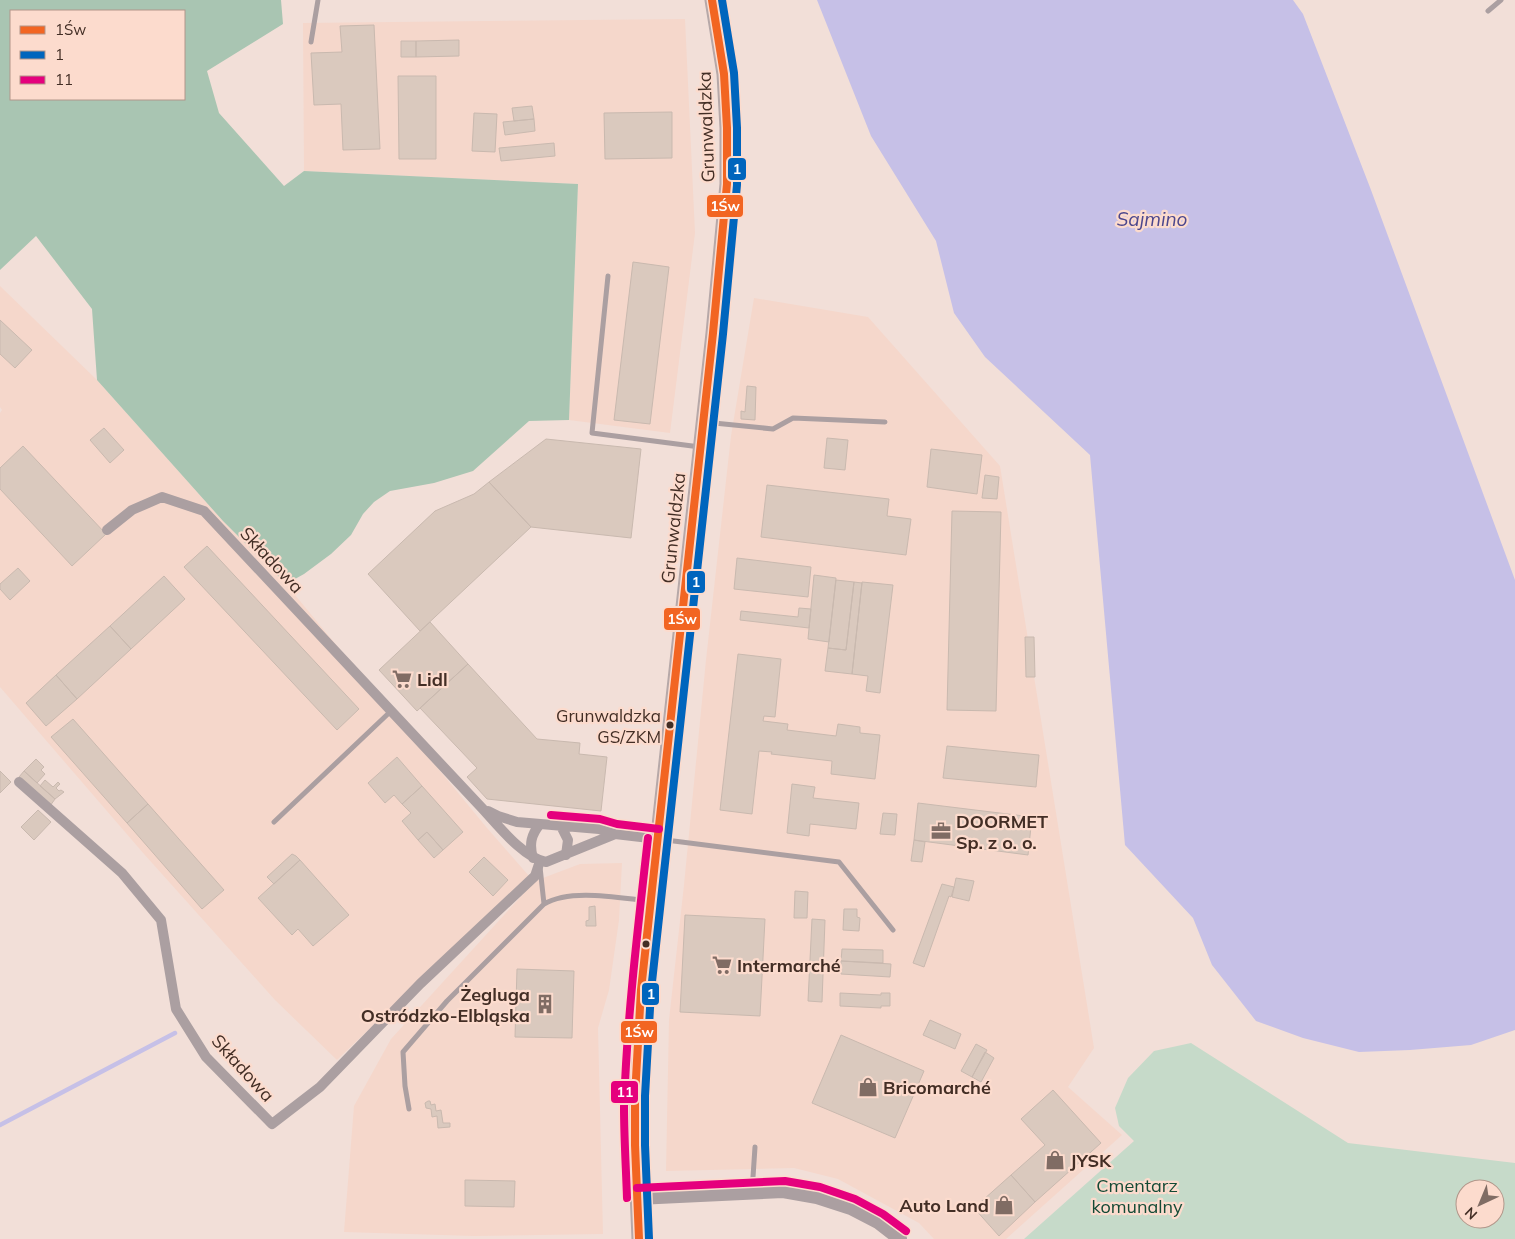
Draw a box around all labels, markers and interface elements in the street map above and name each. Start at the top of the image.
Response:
legend [10,10,185,100]
text: 1Św [55,20,86,39]
text: 1 [55,45,64,64]
text: 11 [55,70,73,89]
street label: Grunwaldzka [693,71,719,183]
line badge: 1 [727,157,747,181]
text: 1 [733,160,741,178]
line badge: 1Św [706,194,744,218]
text: 1Św [710,197,740,215]
water label: Sajmino [1117,207,1188,231]
street label: Grunwaldzka [656,471,690,585]
street label: Składowa [235,522,309,598]
line badge: 1 [686,570,706,594]
text: 1 [692,573,700,591]
line badge: 1Św [663,607,701,631]
text: 1Św [667,610,697,628]
supermarket icon: Lidl [391,668,413,690]
place label: Lidl [417,668,448,691]
place label: Grunwaldzka GS/ZKM [556,705,661,747]
marker: Grunwaldzka GS/ZKM [665,720,675,730]
place label: DOORMET Sp. z o. o. [956,810,1048,854]
office icon: DOORMET Sp. z o. o. [930,820,952,842]
unlabelled marker [641,939,651,949]
supermarket icon: Intermarché [711,954,733,976]
place label: Intermarché [737,954,841,977]
line badge: 1 [641,982,660,1006]
place label: Żegluga Ostródzko-Elbląska [361,983,530,1027]
text: 1 [647,985,655,1003]
building icon: Żegluga Ostródzko-Elbląska [534,993,556,1015]
line badge: 1Św [620,1020,658,1044]
text: 1Św [624,1023,654,1041]
street label: Składowa [207,1030,279,1106]
shop icon: Bricomarché [857,1076,879,1098]
place label: Bricomarché [883,1076,991,1099]
line badge: 11 [610,1080,639,1104]
text: 11 [617,1083,633,1101]
shop icon: JYSK [1044,1149,1066,1171]
place label: JYSK [1070,1149,1112,1172]
park label: Cmentarz komunalny [1091,1174,1183,1218]
north arrow [1455,1179,1505,1229]
place label: Auto Land [899,1194,989,1217]
shop icon: Auto Land [993,1194,1015,1216]
text: N [1461,1203,1481,1223]

